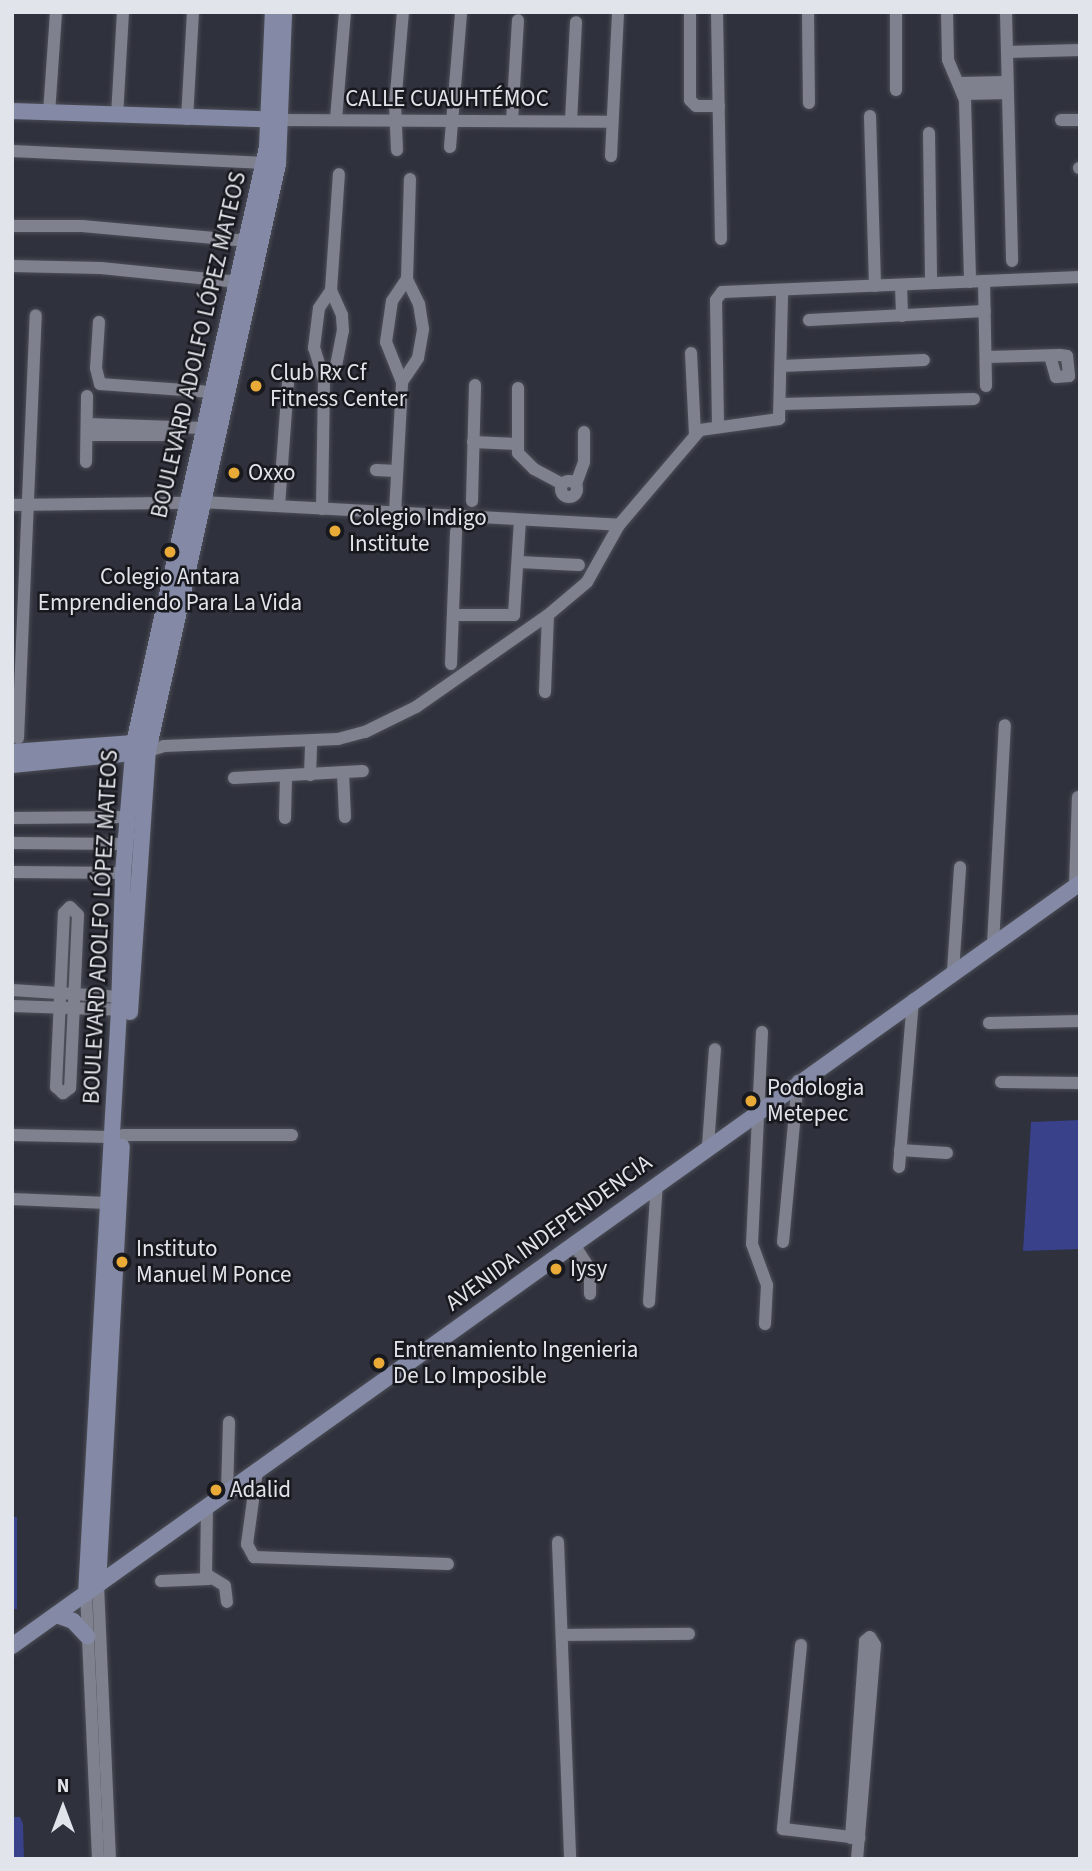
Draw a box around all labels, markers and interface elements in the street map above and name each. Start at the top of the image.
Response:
street label: CALLE CUAUHTÉMOC [345,85,549,113]
street label: BOULEVARD ADOLFO LÓPEZ MATEOS [146,169,252,521]
place label: Club Rx Cf Fitness Center [270,359,407,413]
marker: Club Rx Cf Fitness Center [248,378,264,394]
place label: Oxxo [248,459,296,487]
marker: Oxxo [226,465,242,481]
place label: Colegio Indigo Institute [349,504,487,558]
marker: Colegio Indigo Institute [327,523,343,539]
marker: Colegio Antara Emprendiendo Para La Vida [162,544,178,560]
place label: Colegio Antara Emprendiendo Para La Vida [38,563,302,617]
street label: BOULEVARD ADOLFO LÓPEZ MATEOS [78,749,124,1105]
place label: Podologia Metepec [767,1074,864,1128]
marker: Podologia Metepec [741,1091,761,1111]
street label: AVENIDA INDEPENDENCIA [441,1149,657,1317]
place label: Instituto Manuel M Ponce [136,1235,292,1289]
marker: Instituto Manuel M Ponce [114,1254,130,1270]
place label: Iysy [570,1255,607,1283]
marker: Iysy [548,1261,564,1277]
place label: Entrenamiento Ingenieria De Lo Imposible [393,1336,638,1390]
marker: Entrenamiento Ingenieria De Lo Imposible [371,1355,387,1371]
place label: Adalid [230,1476,291,1504]
marker: Adalid [208,1482,224,1498]
north arrow [28,1773,98,1843]
text: N [57,1773,69,1800]

